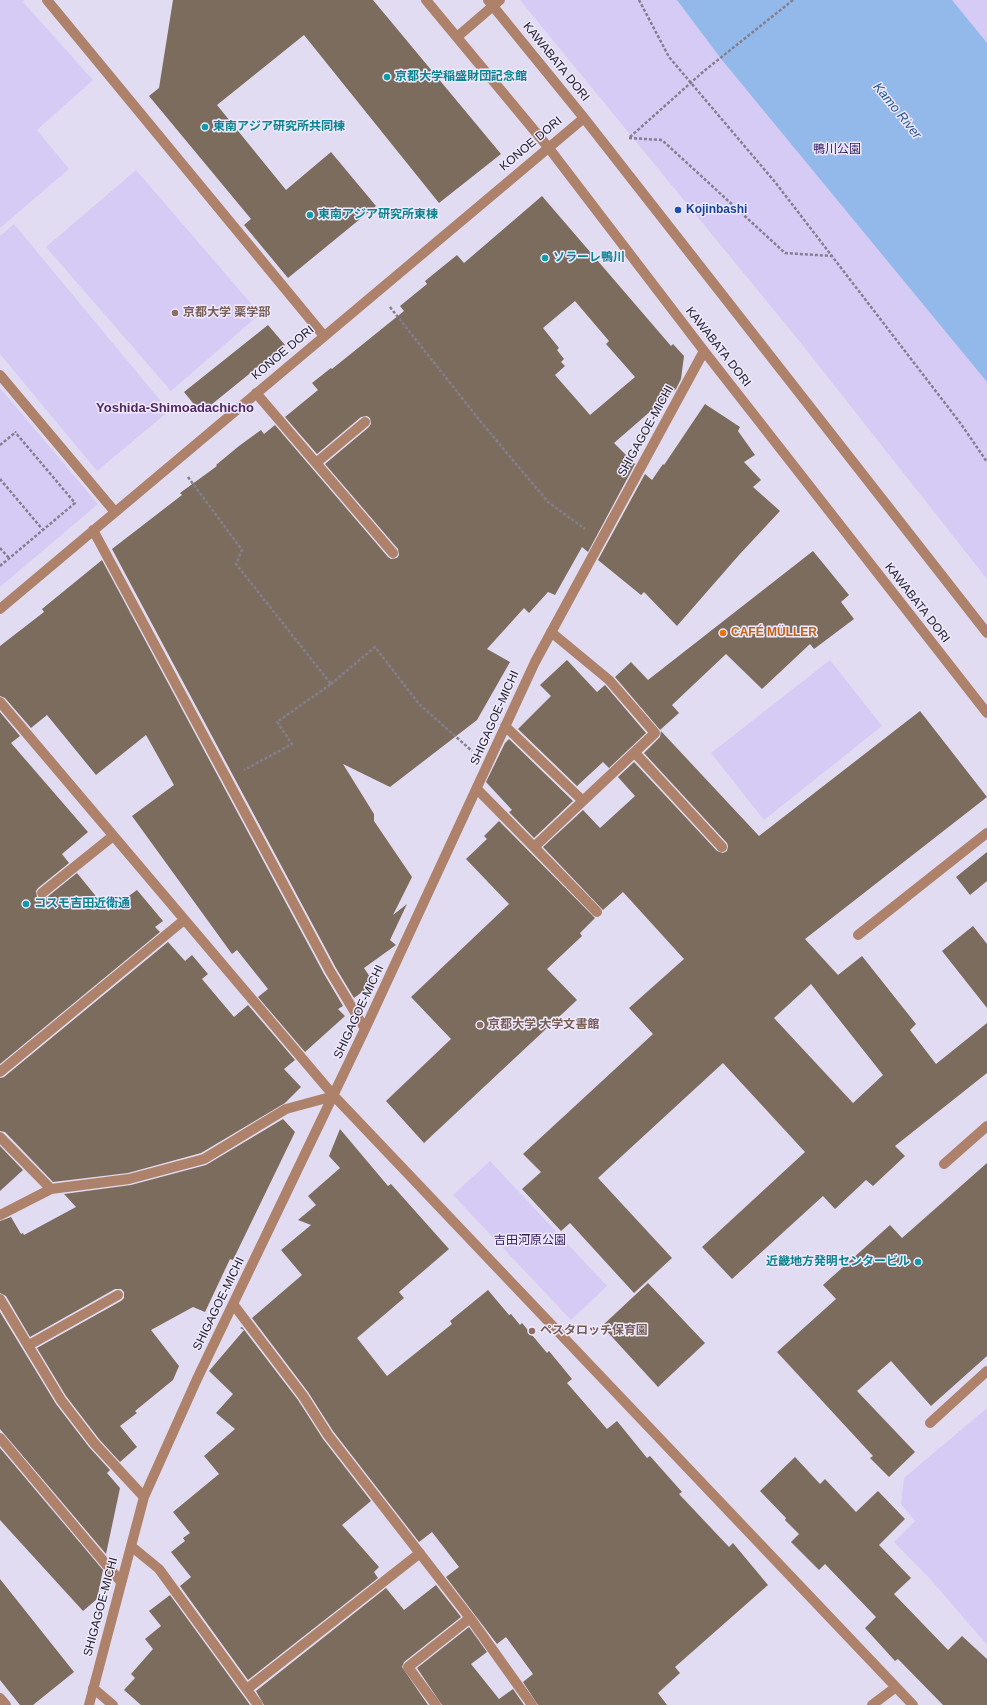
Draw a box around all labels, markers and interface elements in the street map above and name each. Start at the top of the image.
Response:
street label: KAWABATA DORI [520,20,592,104]
place label: 京都大学稲盛財団記念館 [395,70,527,84]
marker: 京都大学稲盛財団記念館 [382,72,392,82]
water label: Kamo River [870,80,924,142]
street label: KONOE DORI [497,114,565,174]
place label: 東南アジア研究所共同棟 [213,120,345,134]
marker: 東南アジア研究所共同棟 [200,122,210,132]
park label: 鴨川公園 [813,143,861,157]
place label: Kojinbashi [686,203,747,217]
marker: Kojinbashi [673,205,683,215]
place label: 東南アジア研究所東棟 [318,208,438,222]
marker: 東南アジア研究所東棟 [305,210,315,220]
place label: ソラーレ鴨川 [553,251,625,265]
marker: ソラーレ鴨川 [540,253,550,263]
street label: KAWABATA DORI [682,304,754,390]
place label: 京都大学 薬学部 [183,306,270,320]
marker: 京都大学 薬学部 [170,308,180,318]
street label: KONOE DORI [249,323,317,383]
street label: SHIGAGOE-MICHI [615,383,677,479]
district label: Yoshida-Shimoadachicho [96,400,254,416]
street label: KAWABATA DORI [881,560,953,646]
place label: CAFÉ MÜLLER [731,626,817,640]
marker: CAFÉ MÜLLER [718,628,728,638]
street label: SHIGAGOE-MICHI [468,668,522,768]
place label: コスモ吉田近衛通 [34,897,130,911]
marker: コスモ吉田近衛通 [21,899,31,909]
street label: SHIGAGOE-MICHI [331,963,387,1061]
place label: 京都大学 大学文書館 [488,1018,599,1032]
marker: 京都大学 大学文書館 [475,1020,485,1030]
park label: 吉田河原公園 [494,1234,566,1248]
street label: SHIGAGOE-MICHI [190,1255,248,1353]
place label: 近畿地方発明センタービル [766,1255,910,1269]
marker: 近畿地方発明センタービル [913,1257,923,1267]
place label: ペスタロッチ保育園 [540,1324,648,1338]
marker: ペスタロッチ保育園 [527,1326,537,1336]
street label: SHIGAGOE-MICHI [81,1556,121,1658]

